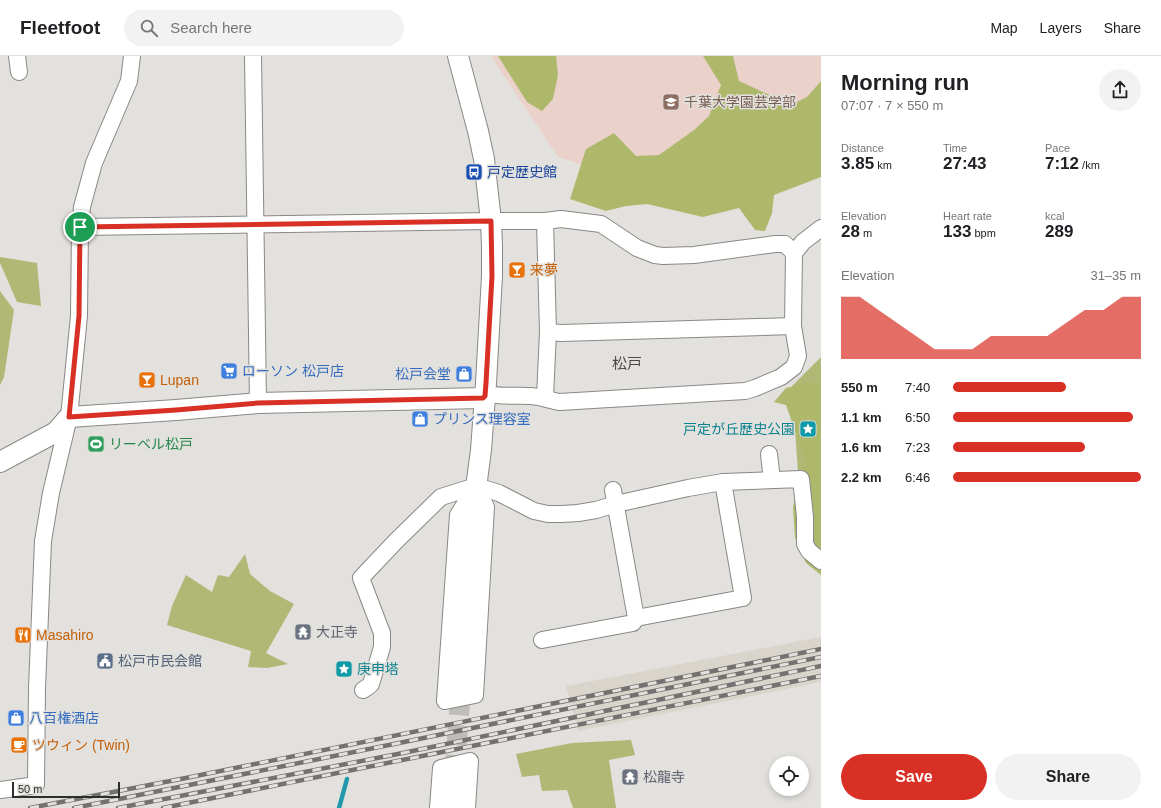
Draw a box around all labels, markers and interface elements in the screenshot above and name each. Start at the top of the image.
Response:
search box [124,10,404,46]
text: Fleetfoot [20,17,100,38]
icon: search [138,17,160,39]
text: Search here [170,19,252,36]
text: Map [990,20,1018,36]
text: Layers [1040,20,1082,36]
text: Share [1104,20,1141,36]
button: share [1099,69,1141,111]
text: Morning run [841,70,969,95]
school or university icon: 千葉大学園芸学部 [661,92,681,112]
place label: 千葉大学園芸学部 [684,94,796,110]
text: 07:07 · 7 × 550 m [841,98,943,113]
text: Distance [841,142,884,154]
text: Time [943,142,967,154]
text: Pace [1045,142,1070,154]
text: 3.85 [841,154,874,173]
text: 27:43 [943,154,986,173]
text: 7:12 [1045,154,1079,173]
text: km [874,159,892,171]
text: /km [1079,159,1100,171]
bus stop icon: 戸定歴史館 [464,162,484,182]
place label: 戸定歴史館 [487,164,557,180]
pin [63,210,97,244]
text: Elevation [841,210,886,222]
text: Heart rate [943,210,992,222]
text: kcal [1045,210,1065,222]
icon: arrive [69,216,91,238]
text: 28 [841,222,860,241]
text: 133 [943,222,971,241]
text: 289 [1045,222,1073,241]
text: m [860,227,872,239]
text: bpm [971,227,996,239]
bar icon: 来夢 [507,260,527,280]
place label: 来夢 [530,262,558,278]
text: Elevation [841,268,894,283]
text: 31–35 m [1090,268,1141,283]
district label: 松戸 [612,355,642,372]
supermarket icon: ローソン 松戸店 [219,361,239,381]
place label: ローソン 松戸店 [242,363,344,379]
shop icon: 松戸会堂 [454,364,474,384]
place label: 松戸会堂 [395,366,451,382]
bar icon: Lupan [137,370,157,390]
place label: Lupan [160,372,199,388]
text: 550 m [841,380,878,395]
text: 7:40 [905,380,930,395]
shop icon: プリンス理容室 [410,409,430,429]
text: 1.1 km [841,410,881,425]
text: 6:50 [905,410,930,425]
place label: プリンス理容室 [433,411,531,427]
place icon: 戸定が丘歴史公園 [798,419,818,439]
place label: 戸定が丘歴史公園 [683,421,795,437]
sports icon: リーベル松戸 [86,434,106,454]
place label: リーベル松戸 [109,436,193,452]
text: 1.6 km [841,440,881,455]
text: 7:23 [905,440,930,455]
text: 2.2 km [841,470,881,485]
text: 6:46 [905,470,930,485]
temple icon: 大正寺 [293,622,313,642]
place label: 大正寺 [316,624,358,640]
restaurant icon: Masahiro [13,625,33,645]
place label: Masahiro [36,627,94,643]
public building icon: 松戸市民会館 [95,651,115,671]
place label: 松戸市民会館 [118,653,202,669]
place icon: 庚申塔 [334,659,354,679]
place label: 庚申塔 [357,661,399,677]
shop icon: 八百権酒店 [6,708,26,728]
place label: 八百権酒店 [29,710,99,726]
cafe icon: ツウィン (Twin) [9,735,29,755]
place label: ツウィン (Twin) [32,737,130,753]
button: Save [841,754,987,800]
button: Share [995,754,1141,800]
map controls [769,756,809,796]
button: locate [769,756,809,796]
temple icon: 松龍寺 [620,767,640,787]
place label: 松龍寺 [643,769,685,785]
scale bar [12,780,120,799]
text: 50 m [18,783,42,795]

